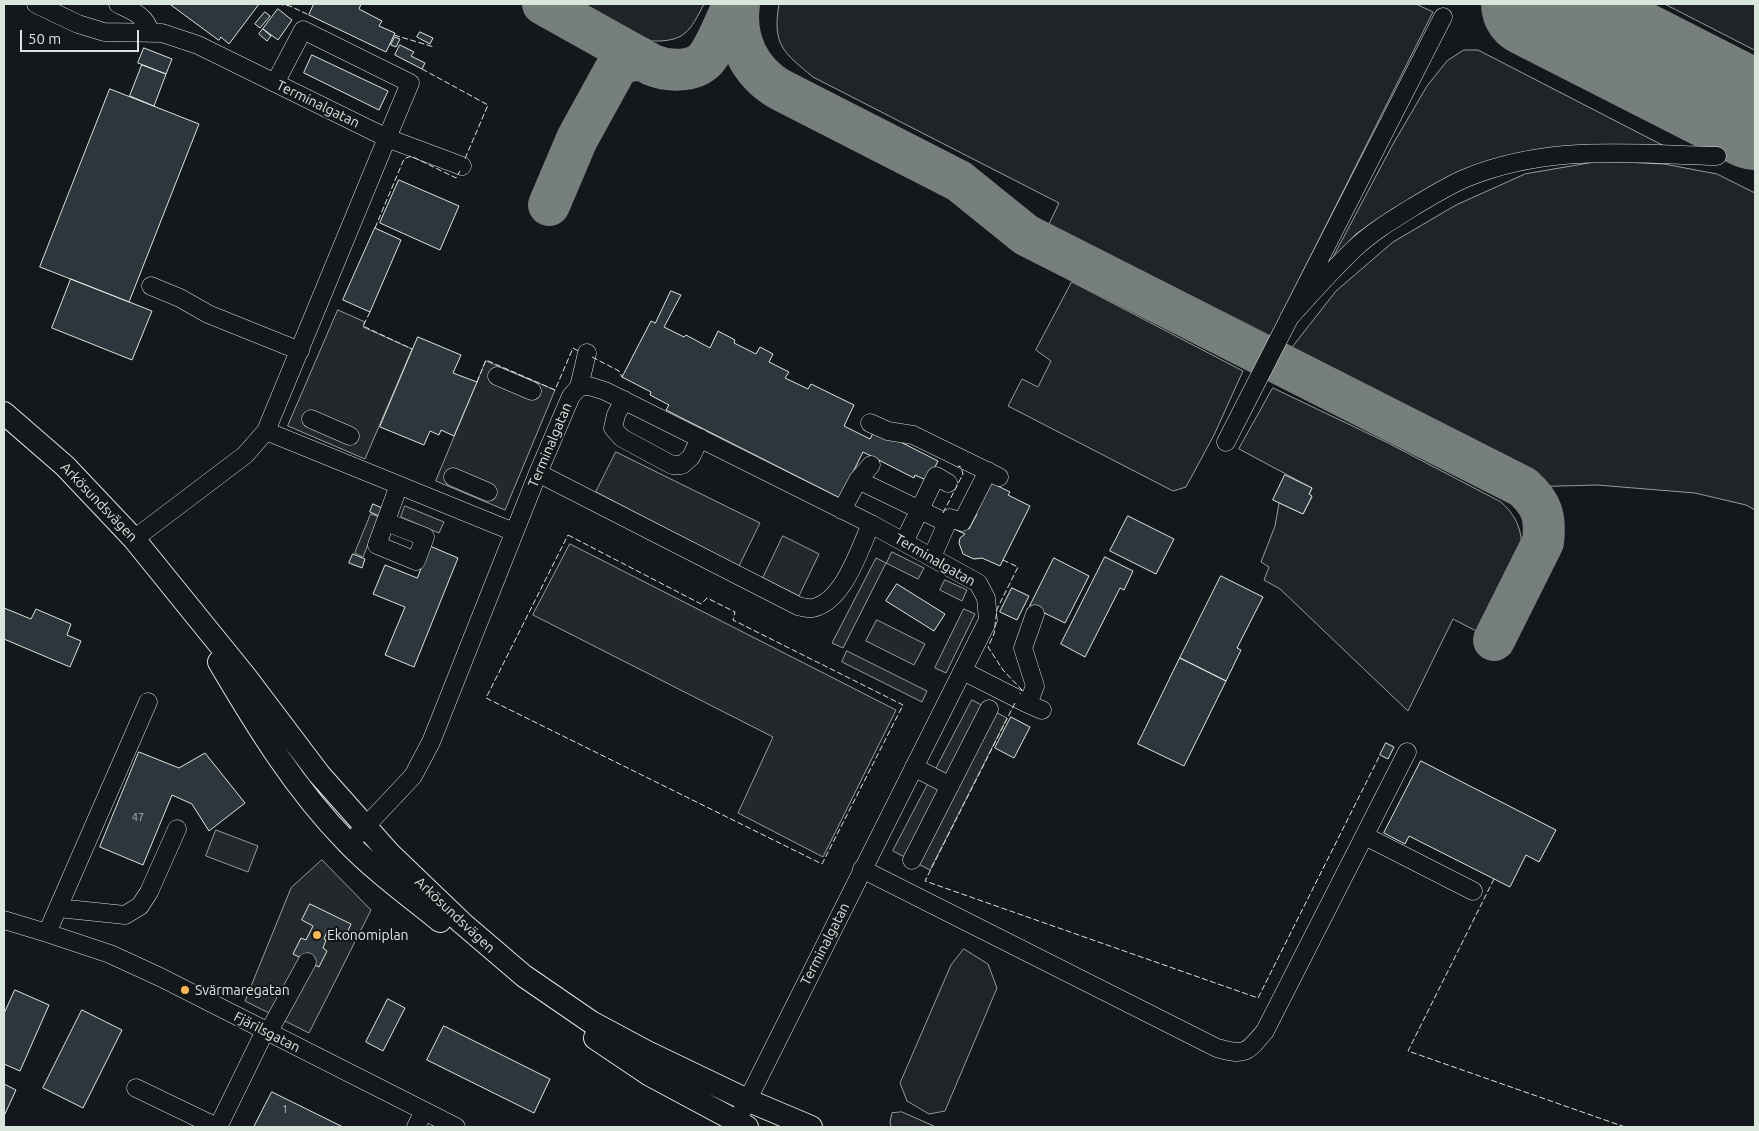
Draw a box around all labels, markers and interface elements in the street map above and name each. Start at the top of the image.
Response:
scale bar [22,20,141,52]
text: 50 m [28,30,61,47]
street label: Terminalgatan [274,77,362,131]
street label: Terminalgatan [525,400,575,490]
street label: Arkösundsvägen [57,459,141,545]
street label: Terminalgatan [892,530,978,590]
house number: 47 [132,810,144,824]
street label: Arkösundsvägen [411,874,499,956]
street label: Terminalgatan [797,900,853,988]
place label: Ekonomiplan [327,927,409,943]
marker: Ekonomiplan [311,929,323,941]
place label: Svärmaregatan [195,982,290,998]
marker: Svärmaregatan [179,984,191,996]
street label: Fjärilsgatan [231,1008,303,1056]
house number: 1 [282,1102,288,1116]

